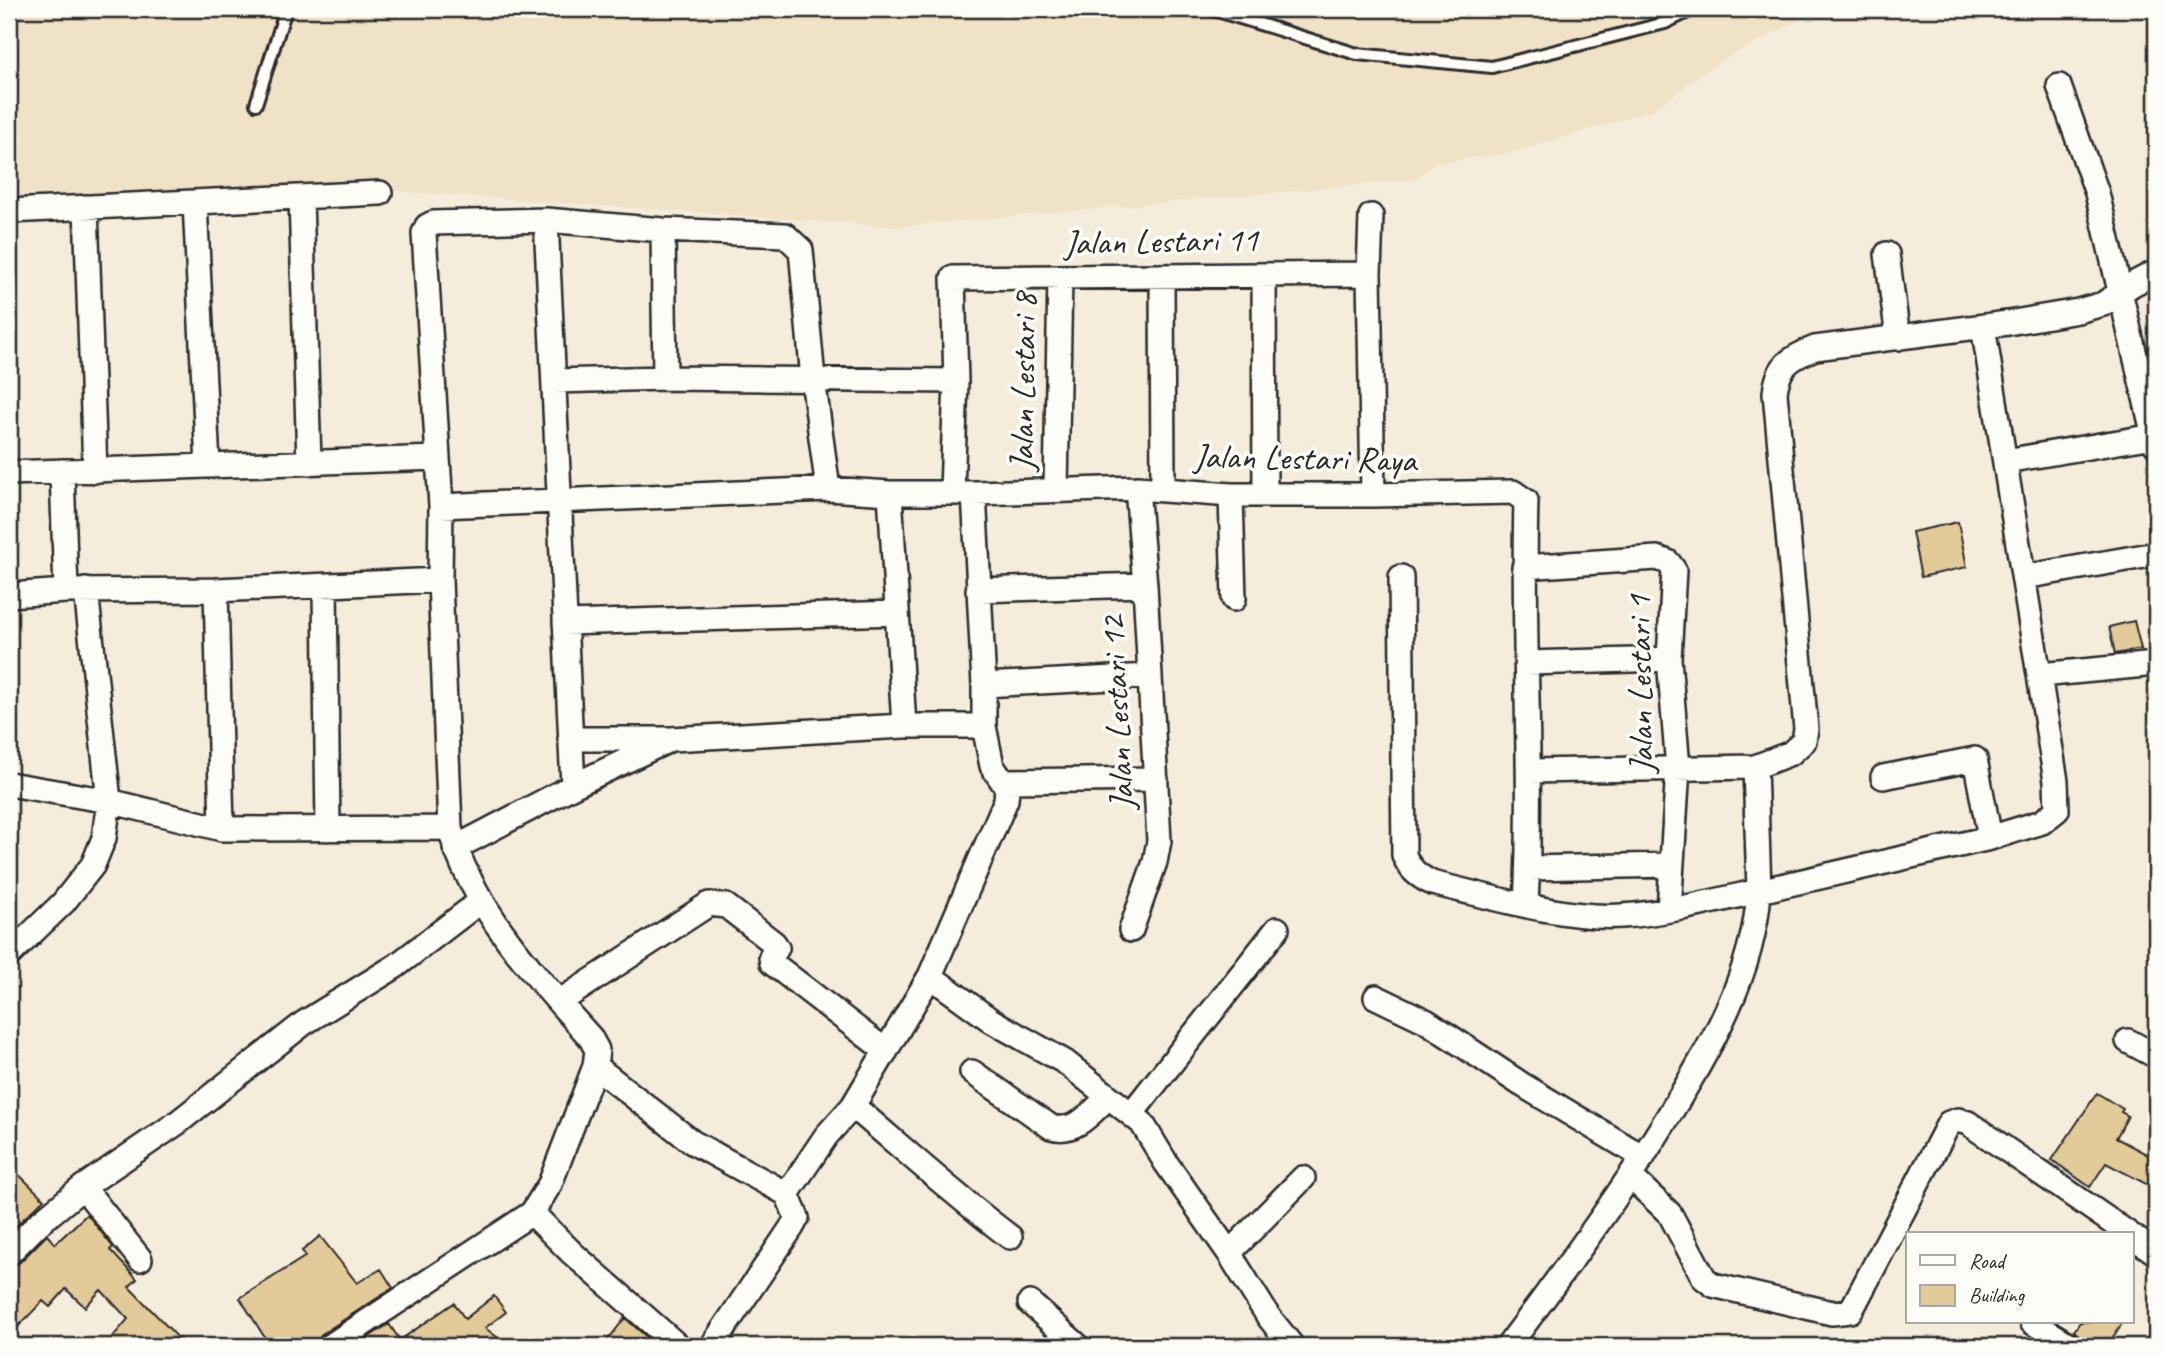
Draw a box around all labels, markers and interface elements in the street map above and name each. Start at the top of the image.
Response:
street label: Jalan Lestari 11 [1062,217,1261,265]
street label: Jalan Lestari 8 [999,289,1047,474]
street label: Jalan Lestari Raya [1191,434,1419,482]
street label: Jalan Lestari 1 [1616,592,1664,776]
street label: Jalan Lestari 12 [1089,612,1145,813]
legend [1906,1232,2134,1324]
text: Road [1969,1248,2008,1274]
text: Building [1969,1282,2026,1308]

